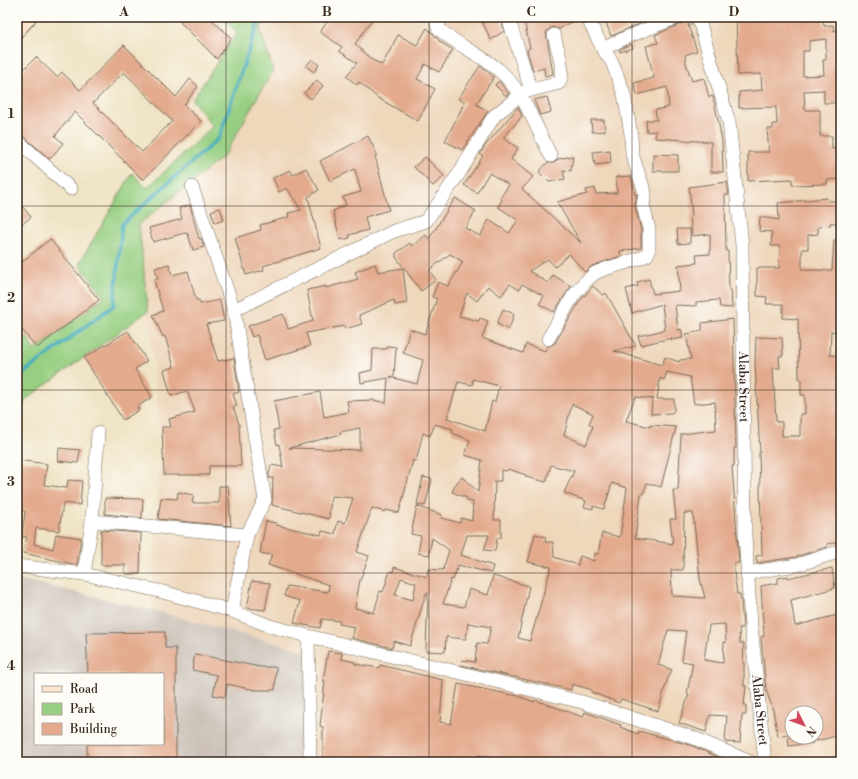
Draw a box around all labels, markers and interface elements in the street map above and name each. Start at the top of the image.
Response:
text: A [118,4,129,20]
text: B [322,4,332,20]
text: C [526,4,536,20]
text: D [729,4,739,20]
text: 1 [8,106,15,122]
text: 2 [7,290,15,306]
street label: Alaba Street [735,350,752,423]
text: 3 [7,474,15,490]
text: 4 [7,658,16,674]
legend [34,673,164,745]
street label: Alaba Street [748,673,771,747]
text: Road [70,682,98,697]
text: Park [70,702,96,717]
north arrow [784,705,824,745]
text: Building [69,722,118,737]
text: N [802,723,819,739]

